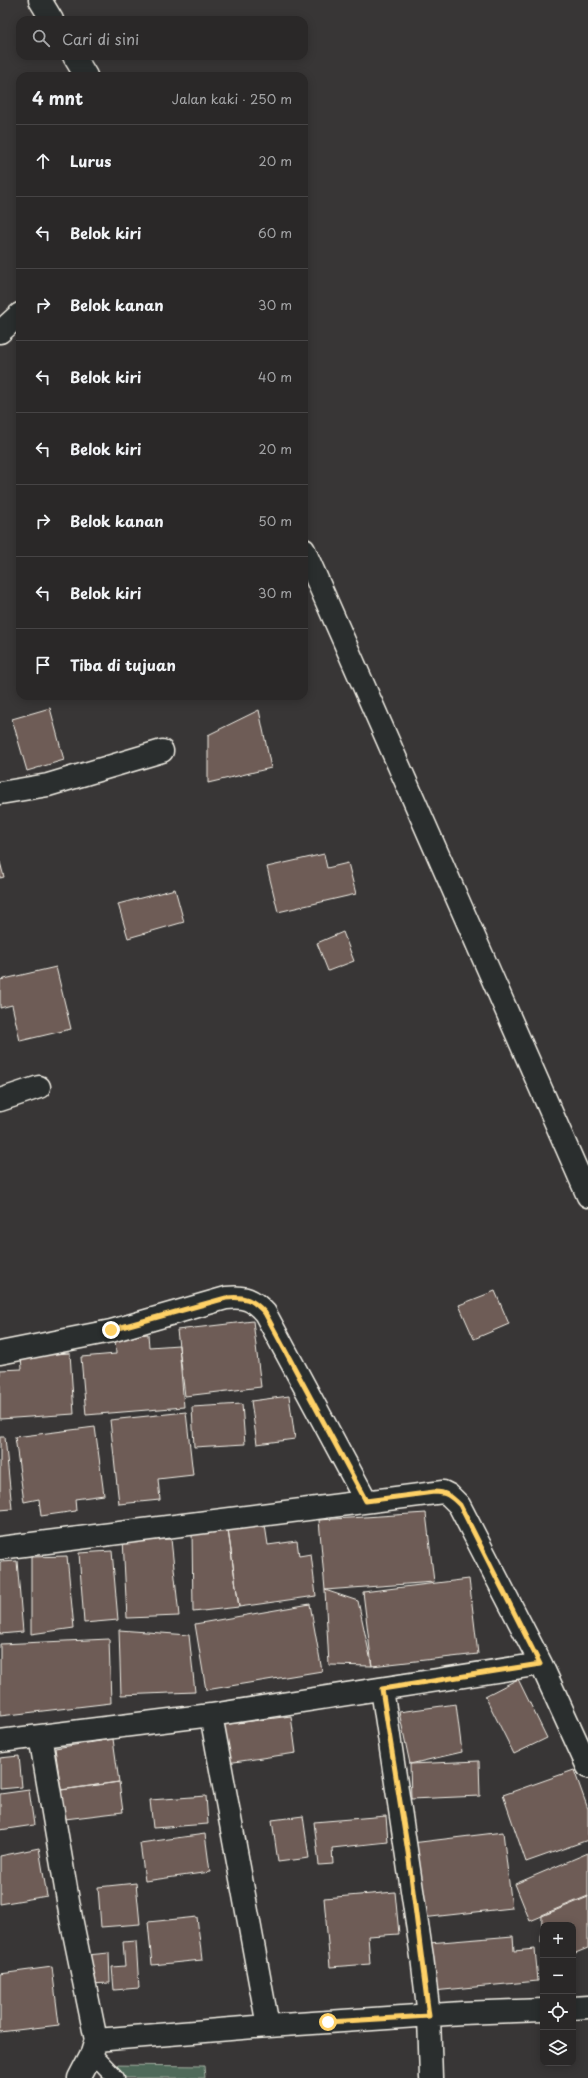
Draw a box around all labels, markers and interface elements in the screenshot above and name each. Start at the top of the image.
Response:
search box [16,16,308,60]
icon: search [30,27,52,49]
text: Cari di sini [62,27,139,50]
text: 4 mnt [32,85,83,111]
text: Jalan kaki · 250 m [172,89,292,108]
text: Lurus [70,149,111,172]
icon: ahead [32,150,54,172]
text: 20 m [258,151,292,170]
text: Belok kiri [70,221,141,244]
icon: left [32,222,54,244]
text: 60 m [258,223,292,242]
text: Belok kanan [70,293,164,316]
icon: right [32,294,54,316]
text: 30 m [258,295,292,314]
text: Belok kiri [70,365,141,388]
icon: left [32,366,54,388]
text: 40 m [258,367,292,386]
text: Belok kiri [70,437,141,460]
icon: left [32,438,54,460]
text: 20 m [258,439,292,458]
text: Belok kanan [70,509,164,532]
icon: right [32,510,54,532]
text: 50 m [258,511,292,530]
text: Belok kiri [70,581,141,604]
icon: left [32,582,54,604]
text: 30 m [258,583,292,602]
text: Tiba di tujuan [70,653,176,676]
icon: arrive [32,654,54,676]
route end [102,1321,120,1339]
map controls [540,1922,576,2066]
button: + [540,1922,576,1958]
button: − [540,1958,576,1994]
button: locate [540,1994,576,2030]
route start [319,2013,337,2031]
button: layers [540,2030,576,2066]

